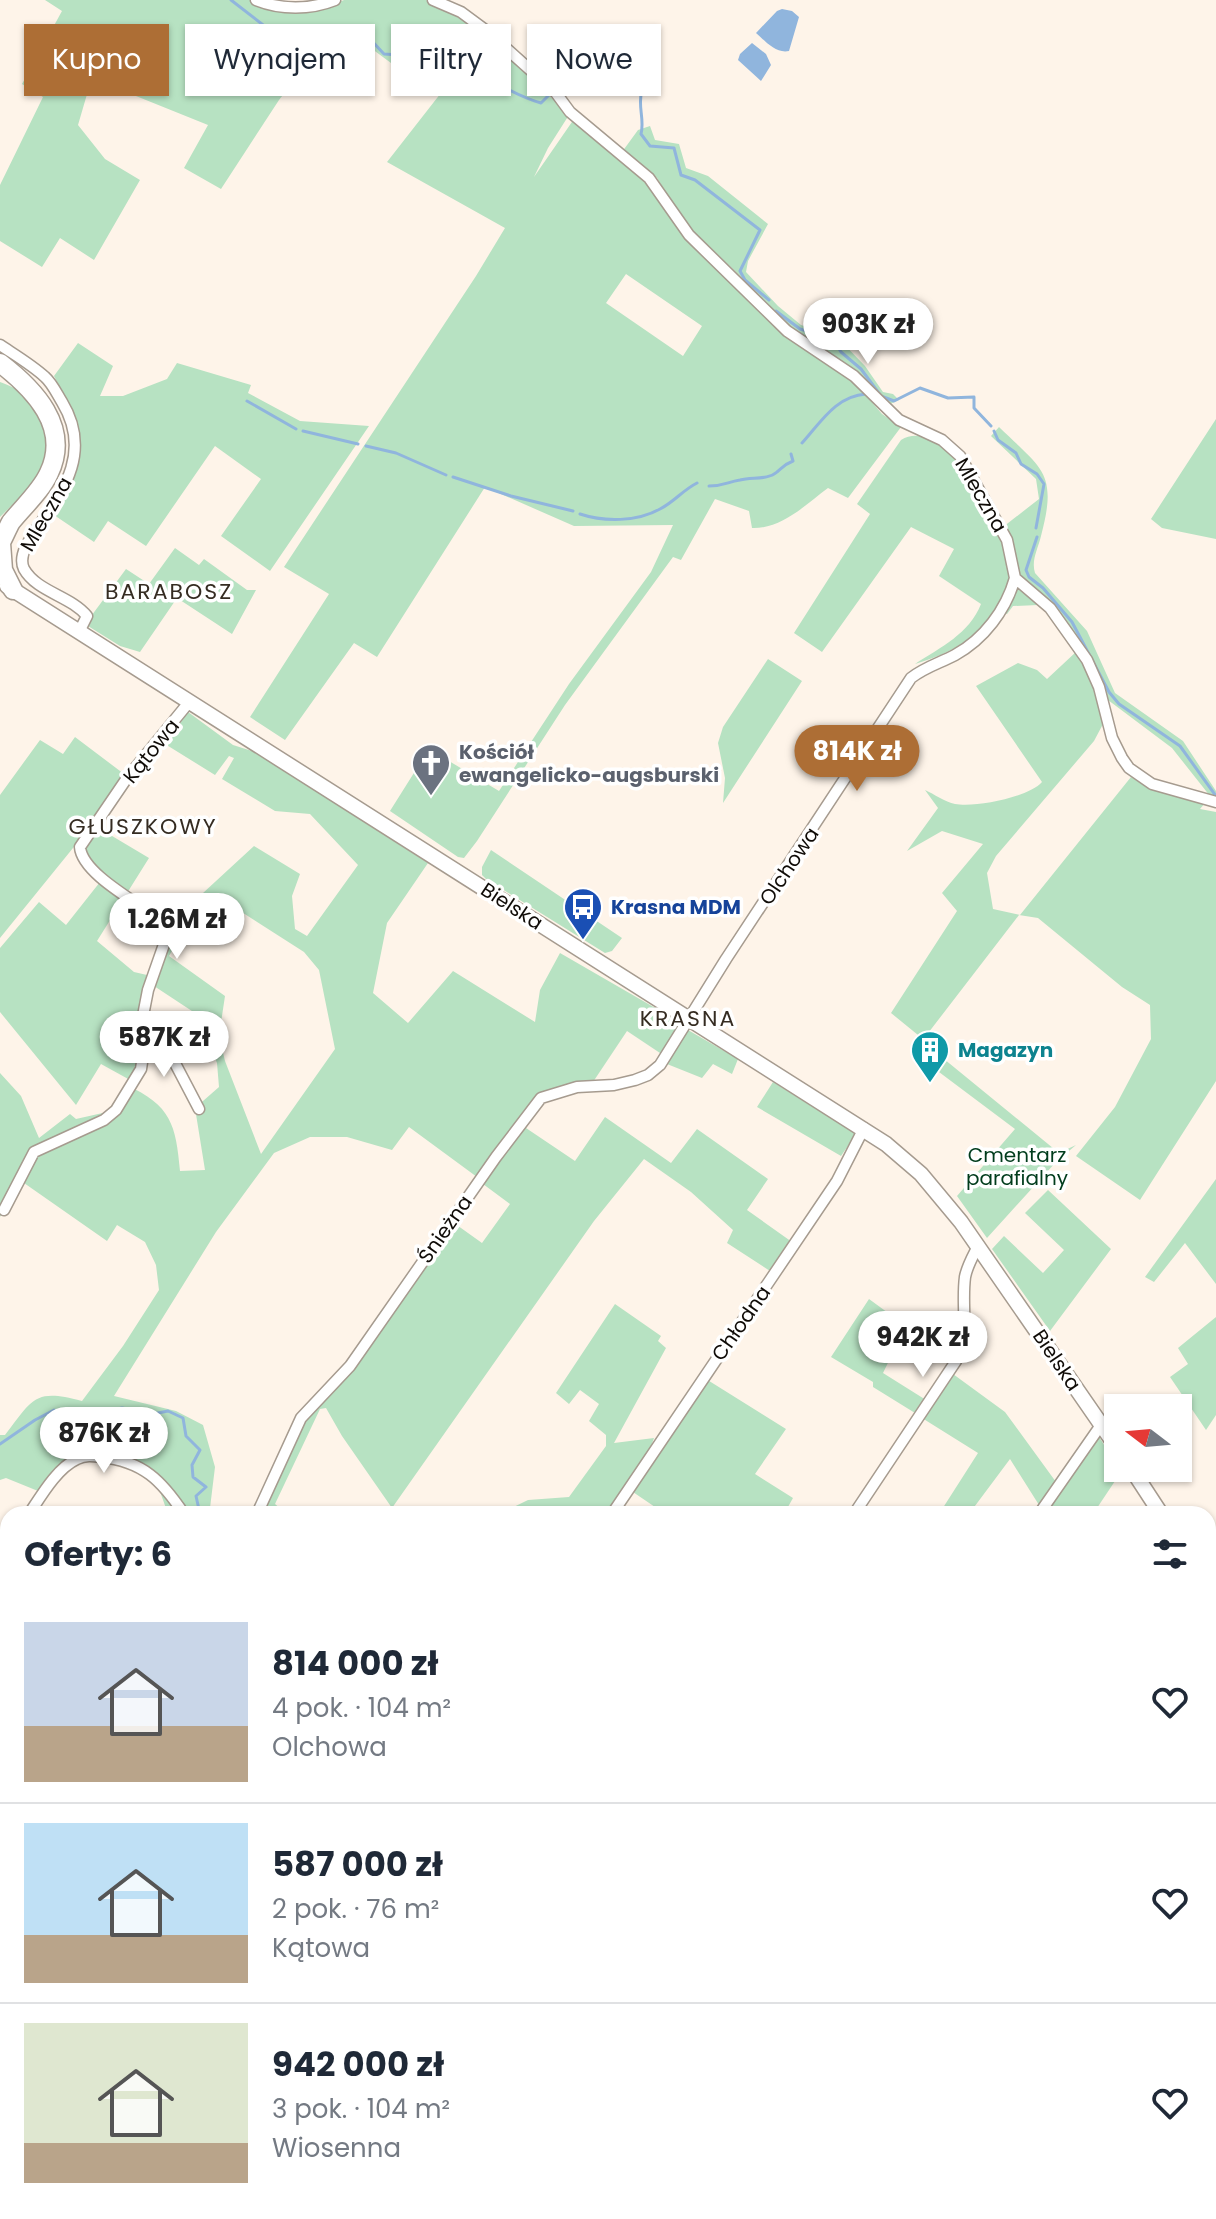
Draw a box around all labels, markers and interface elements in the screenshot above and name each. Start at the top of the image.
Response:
chip: Kupno [24,24,169,96]
chip: Wynajem [185,24,375,96]
chip: Filtry [391,24,511,96]
chip: Nowe [527,24,661,96]
pin: 903K zł [794,298,942,366]
text: 903K zł [821,306,915,342]
street label: Mleczna [948,452,1014,538]
street label: Mleczna [13,471,79,557]
district label: BARABOSZ [105,576,233,607]
street label: Kątowa [116,713,186,789]
pin: 814K zł [783,725,931,793]
text: 814K zł [812,733,902,769]
place label: Kościół ewangelicko-augsburski [459,738,719,789]
church icon: Kościół ewangelicko-augsburski [410,742,452,797]
district label: GŁUSZKOWY [68,811,218,842]
street label: Olchowa [753,822,825,910]
street label: Bielska [476,876,548,936]
bus stop icon: Krasna MDM [562,886,604,941]
pin: 1.26M zł [94,893,260,961]
place label: Krasna MDM [611,893,741,921]
text: 1.26M zł [127,901,227,937]
district label: KRASNA [640,1003,736,1034]
pin: 587K zł [90,1011,238,1079]
text: 587K zł [118,1019,210,1055]
building icon: Magazyn [909,1029,951,1084]
place label: Magazyn [958,1036,1053,1064]
park label: Cmentarz parafialny [966,1141,1068,1192]
street label: Śnieżna [411,1189,479,1269]
street label: Chłodna [705,1280,777,1366]
pin: 942K zł [849,1311,997,1379]
text: 942K zł [876,1319,970,1355]
street label: Bielska [1026,1324,1088,1396]
north arrow [1104,1394,1192,1482]
map controls [1104,1394,1192,1482]
pin: 876K zł [30,1407,178,1475]
text: 876K zł [58,1415,150,1451]
text: Oferty: 6 [24,1530,172,1578]
icon: filters [1148,1532,1192,1576]
text: 814 000 zł [272,1639,439,1687]
icon: home [88,1654,184,1750]
icon: heart [1148,1680,1192,1724]
text: 4 pok. · 104 m² [272,1690,451,1726]
text: Olchowa [272,1729,387,1765]
text: 587 000 zł [272,1840,443,1888]
icon: home [88,1855,184,1951]
icon: heart [1148,1881,1192,1925]
text: 2 pok. · 76 m² [272,1891,439,1927]
text: Kątowa [272,1930,370,1966]
text: 942 000 zł [272,2040,444,2088]
icon: home [88,2055,184,2151]
icon: heart [1148,2081,1192,2125]
text: 3 pok. · 104 m² [272,2091,450,2127]
text: Wiosenna [272,2130,401,2166]

